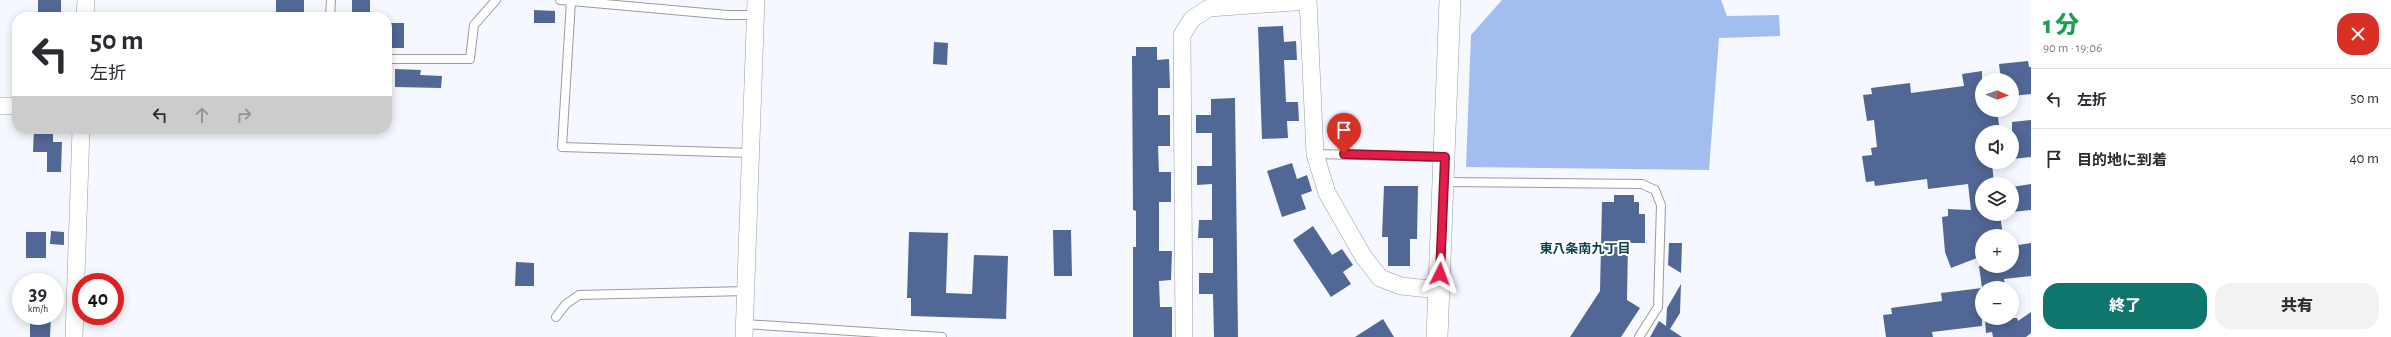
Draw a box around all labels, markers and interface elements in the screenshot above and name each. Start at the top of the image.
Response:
button: close [2337,13,2379,55]
text: 1 分 [2043,14,2079,38]
text: 50 m [90,27,144,55]
icon: left [24,28,76,80]
text: 90 m · 19:06 [2043,42,2102,55]
text: 左折 [90,65,126,83]
north arrow [1975,73,2019,117]
map controls [1975,73,2019,325]
icon: left [2043,88,2065,110]
text: 50 m [2350,91,2379,106]
text: 左折 [2077,93,2107,108]
icon: left [149,104,171,126]
icon: ahead [191,104,213,126]
icon: right [233,104,255,126]
pin [1327,113,1361,154]
icon: arrive [1333,119,1355,141]
button: sound [1975,125,2019,169]
icon: arrive [2043,148,2065,170]
text: 40 m [2349,151,2379,166]
text: 目的地に到着 [2077,153,2167,168]
button: layers [1975,177,2019,221]
button: + [1975,229,2019,273]
district label: 東八条南九丁目 [1539,241,1631,256]
position arrow [1419,253,1461,295]
speed limit sign: 40 [72,273,124,325]
button: − [1975,281,2019,325]
button: 終了 [2043,283,2207,329]
button: 共有 [2215,283,2379,329]
text: 39 [29,284,47,304]
text: km/h [28,304,48,314]

